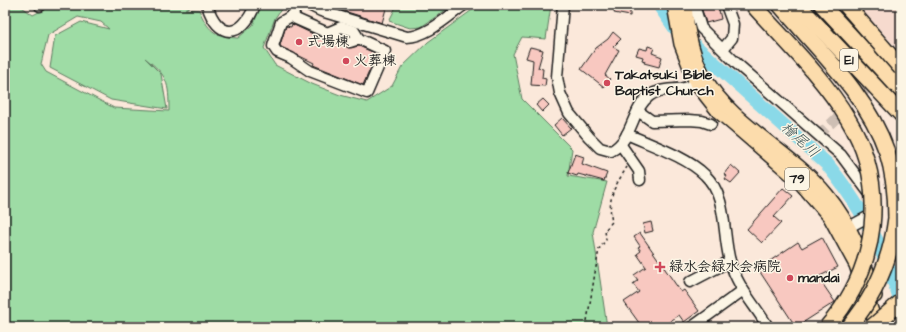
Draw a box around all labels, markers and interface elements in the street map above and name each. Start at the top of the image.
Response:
place label: 式場棟 [307,32,350,52]
marker: 式場棟 [294,37,304,47]
road number: E1 [840,49,858,71]
place label: 火葬棟 [354,51,397,71]
marker: 火葬棟 [341,56,351,66]
place label: Takatsuki Bible Baptist Church [614,65,714,101]
marker: Takatsuki Bible Baptist Church [602,78,612,88]
water label: 檜尾川 [776,117,824,163]
road number: 79 [785,168,809,190]
place label: 緑水会緑水会病院 [669,257,781,277]
marker: 緑水会緑水会病院 [654,261,666,273]
place label: mandai [798,268,840,288]
marker: mandai [785,273,795,283]

